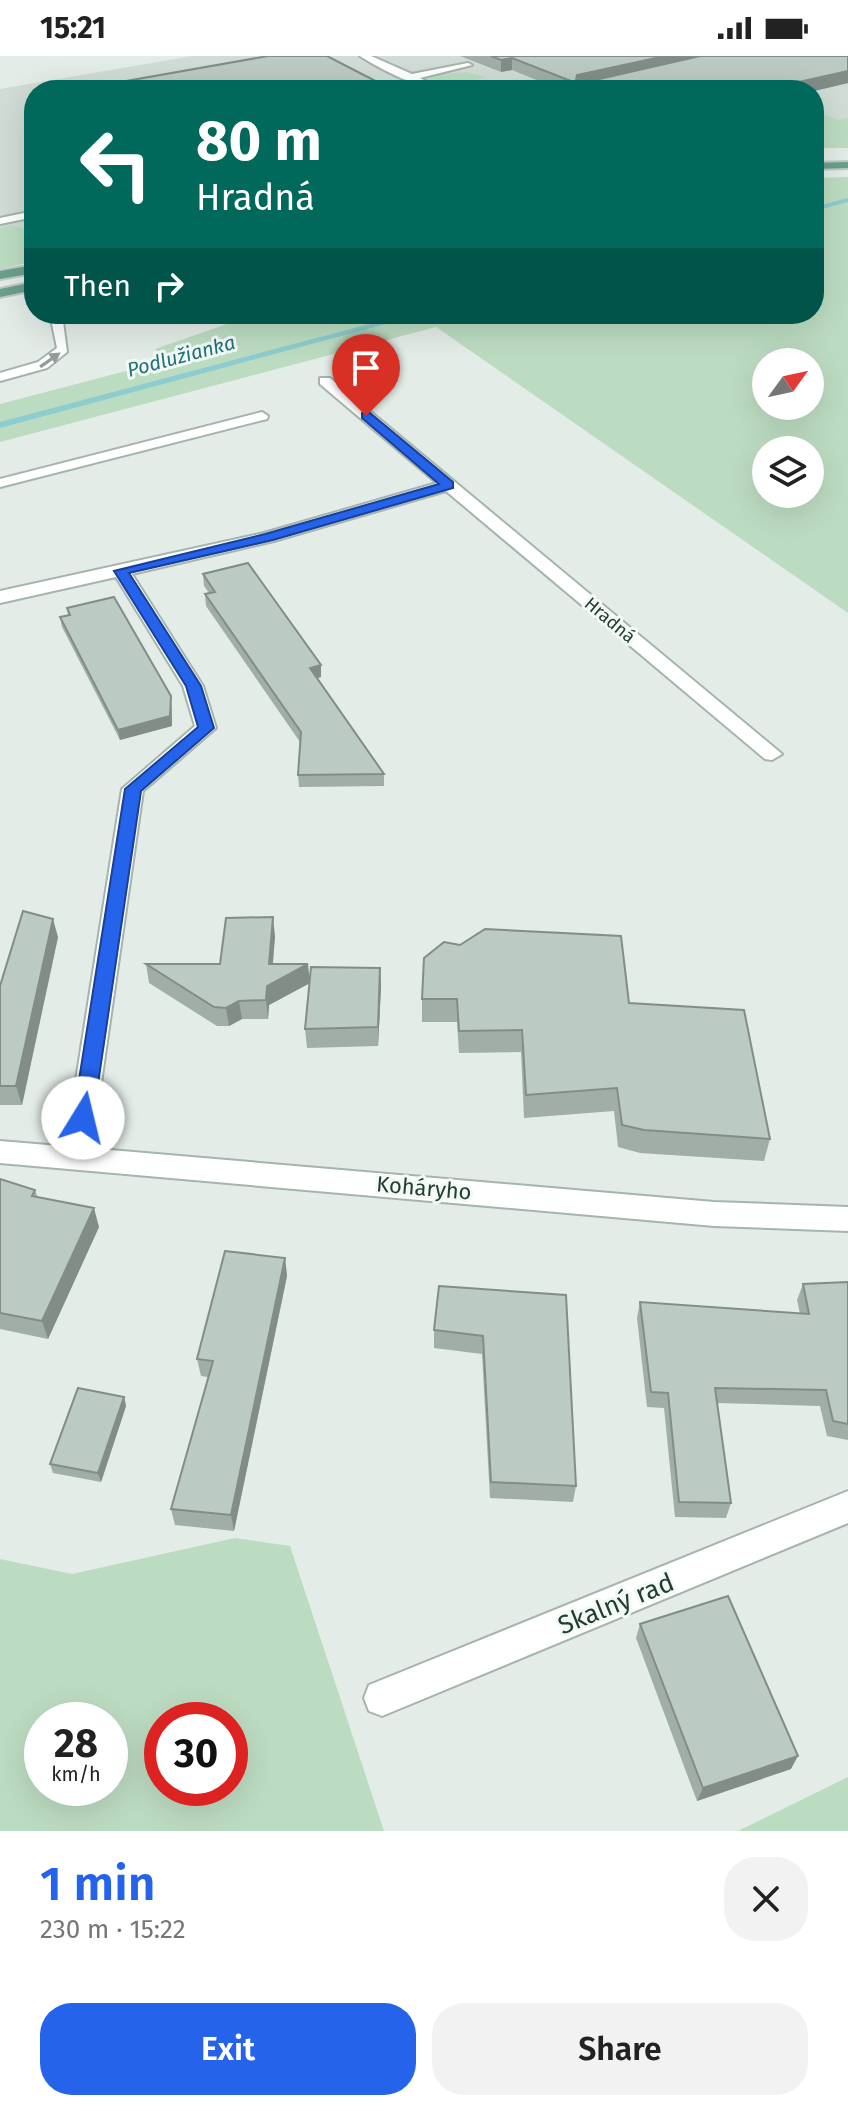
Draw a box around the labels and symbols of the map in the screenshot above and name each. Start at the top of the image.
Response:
water label: Podlužianka [124,330,238,382]
pin [332,334,400,416]
north arrow [752,348,824,420]
one-way arrow [39,353,60,368]
street label: Hradná [580,592,640,648]
position arrow [41,1076,125,1160]
street label: Koháryho [375,1170,473,1206]
street label: Skalný rad [554,1567,678,1641]
speed limit sign: 30 [144,1702,248,1806]

